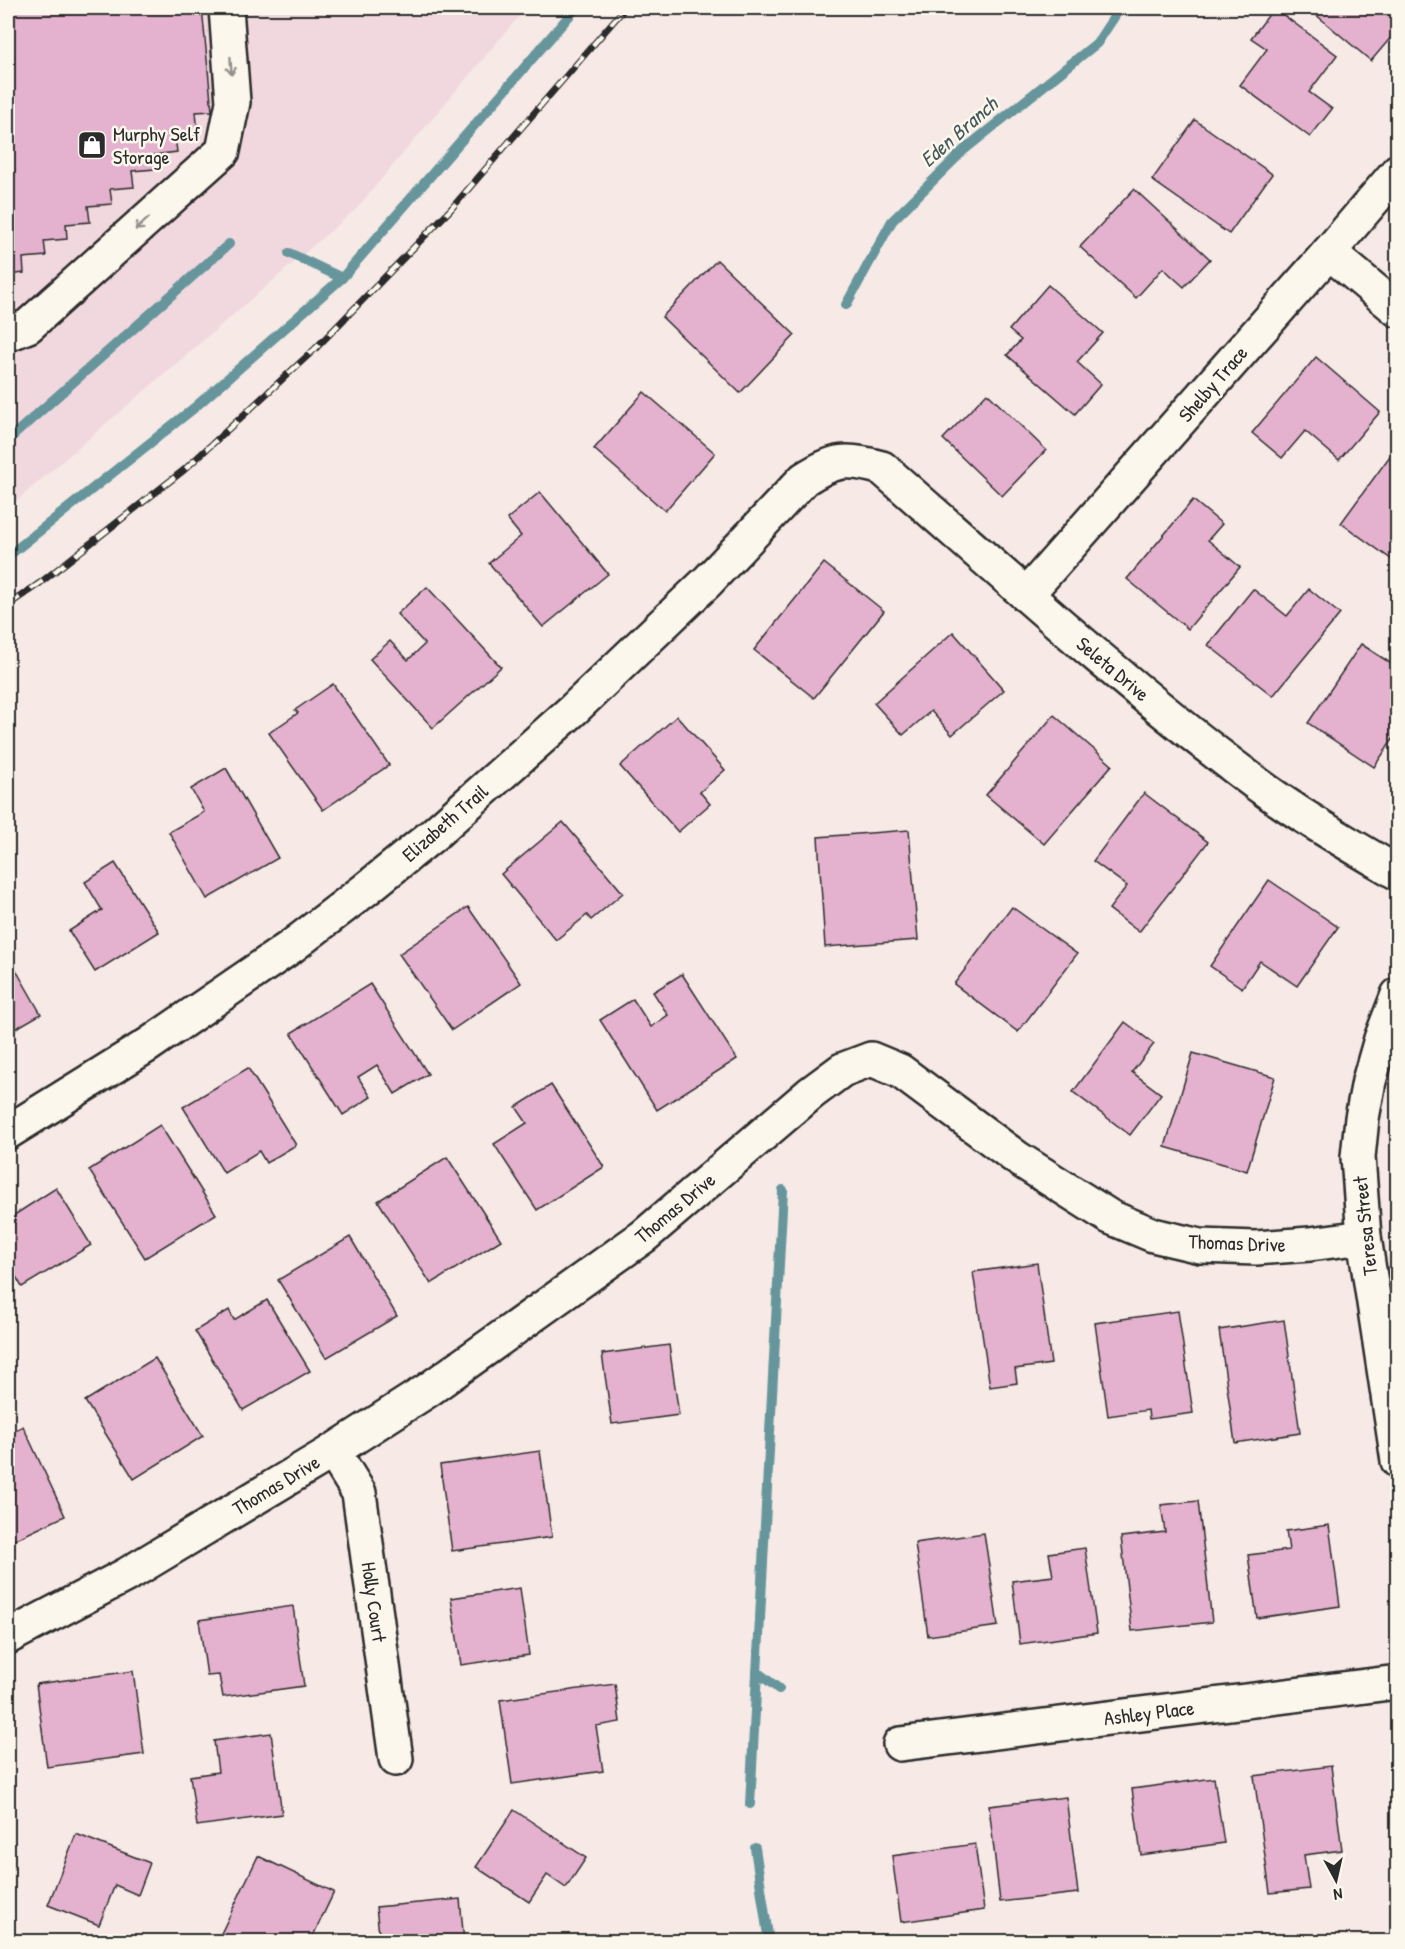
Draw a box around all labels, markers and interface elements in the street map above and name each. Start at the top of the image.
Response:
one-way arrow [225,55,236,75]
water label: Eden Branch [914,89,1004,173]
place label: Murphy Self Storage [113,120,200,170]
shop icon: Murphy Self Storage [76,129,108,161]
one-way arrow [134,217,149,231]
street label: Shelby Trace [1172,340,1253,428]
street label: Seleta Drive [1071,630,1155,707]
street label: Elizabeth Trail [396,777,494,868]
street label: Thomas Drive [629,1166,721,1249]
street label: Teresa Street [1346,1174,1383,1277]
street label: Thomas Drive [1188,1227,1286,1258]
street label: Thomas Drive [227,1448,324,1521]
street label: Holly Court [356,1560,394,1645]
street label: Ashley Place [1102,1694,1196,1731]
north arrow [1306,1850,1366,1910]
text: N [1332,1883,1344,1906]

